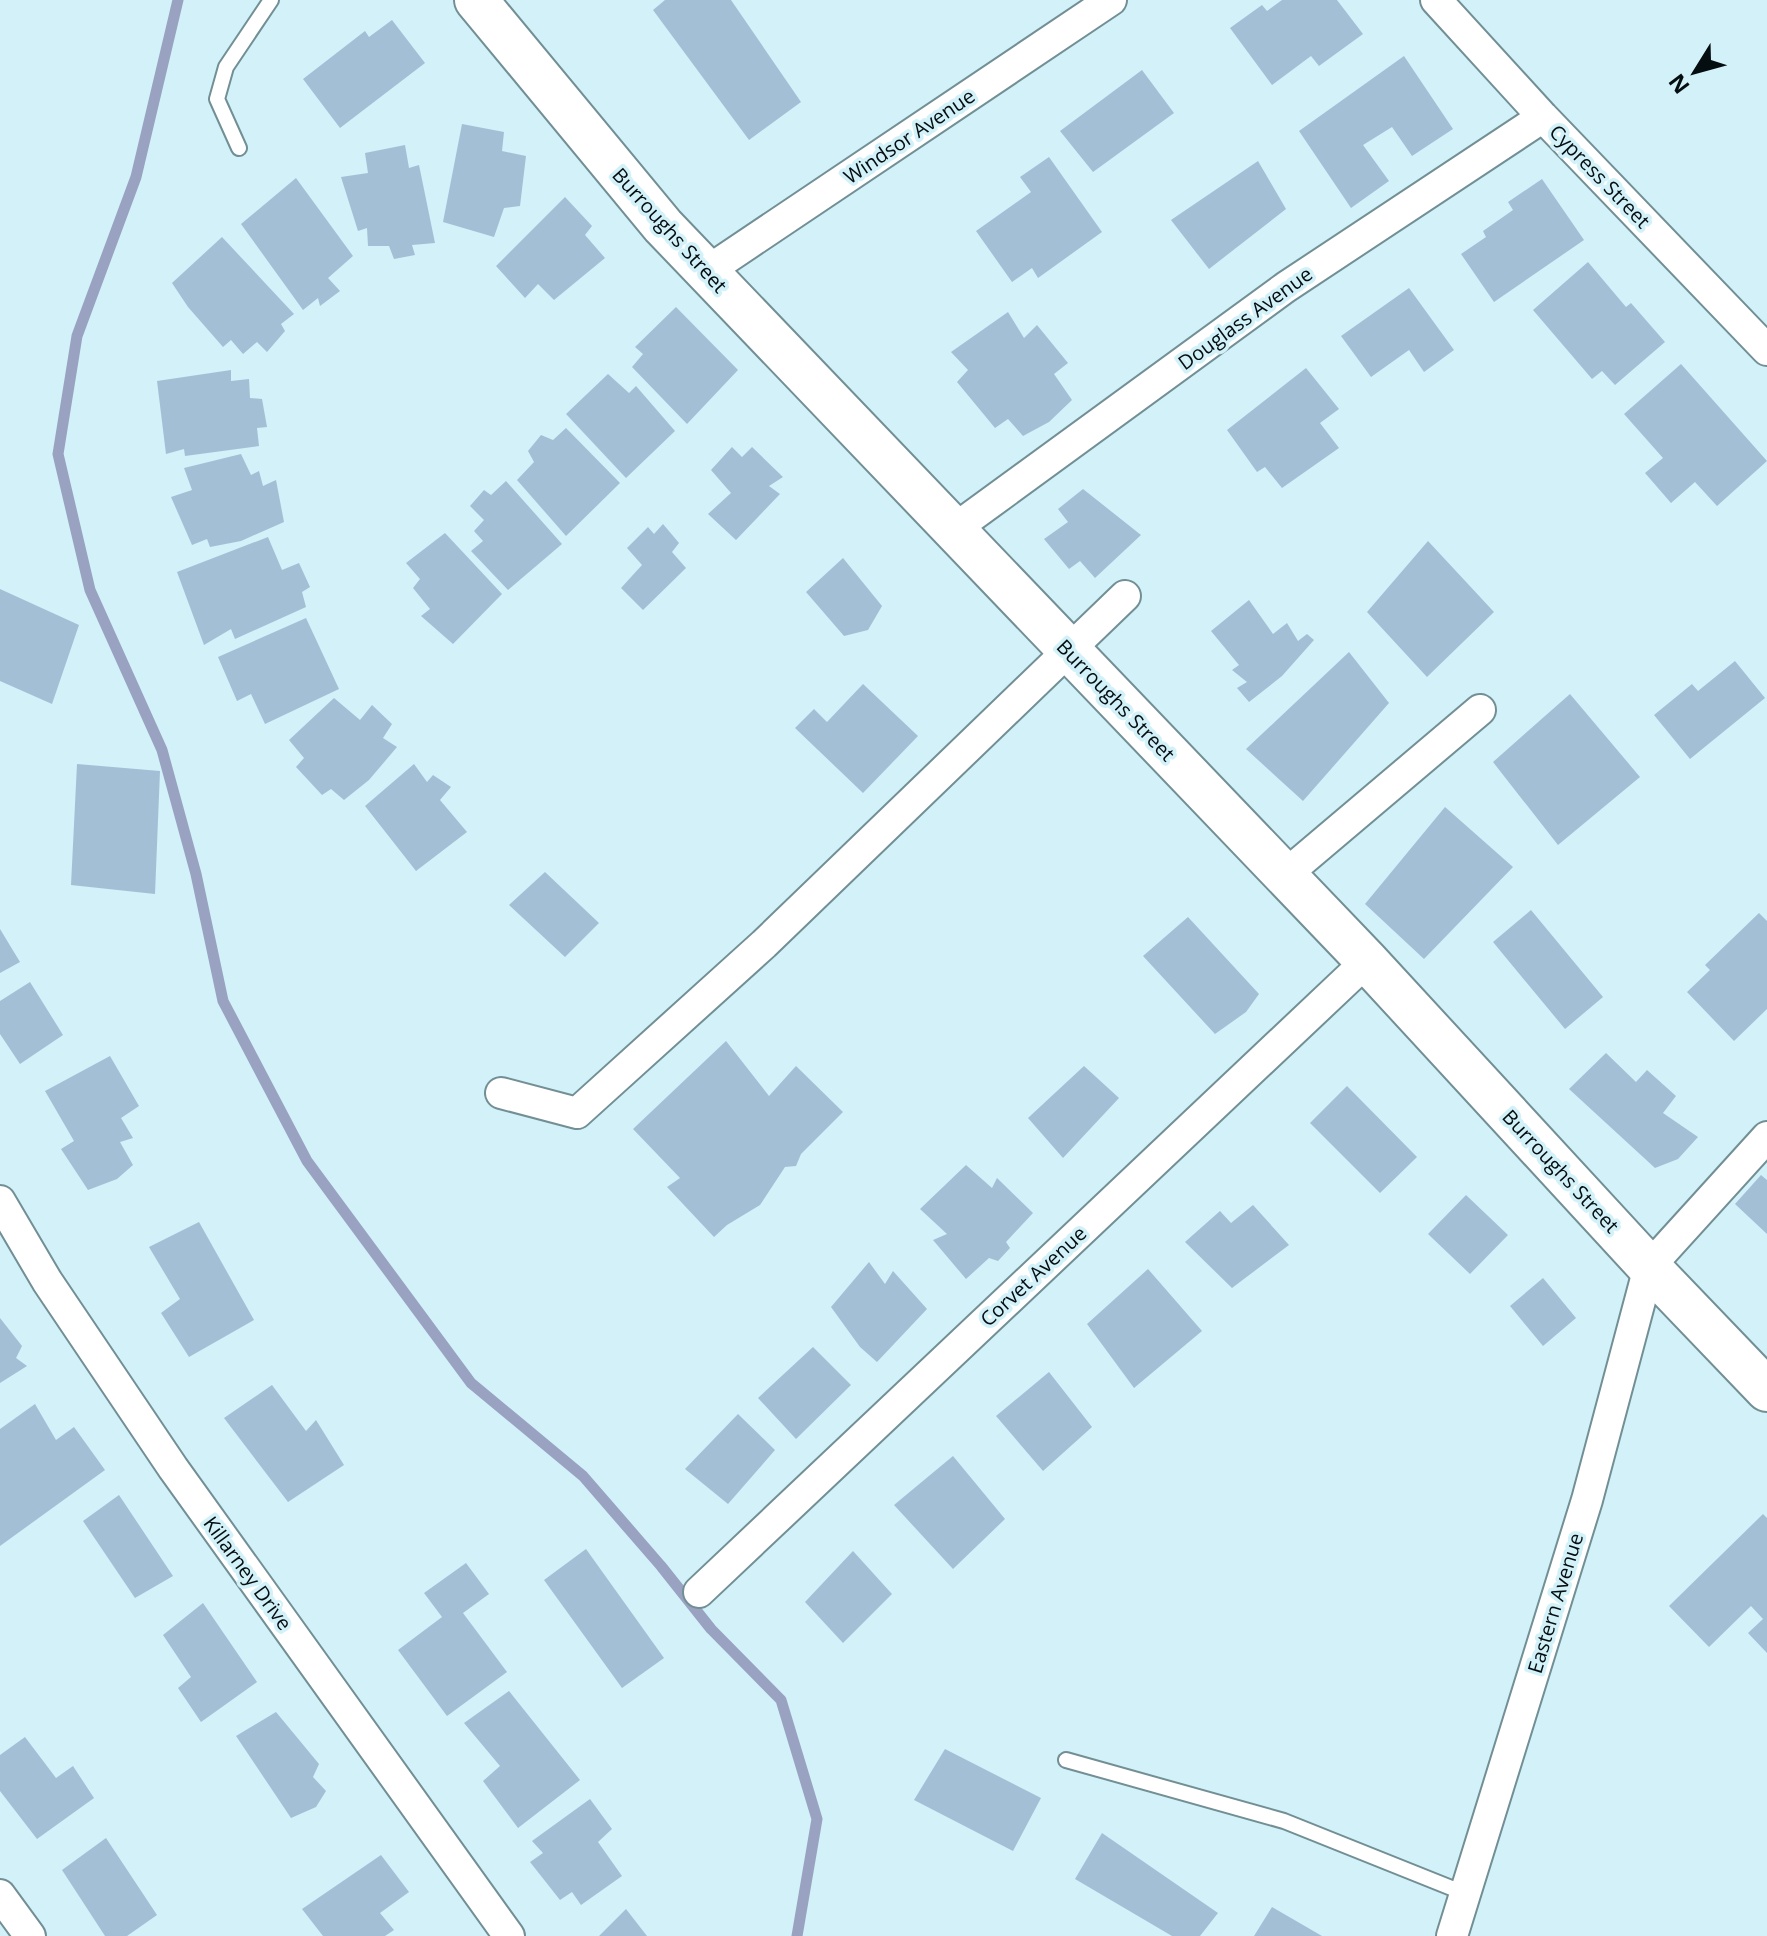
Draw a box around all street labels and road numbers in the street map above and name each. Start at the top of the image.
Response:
street label: Windsor Avenue [838,82,980,190]
street label: Cypress Street [1544,118,1656,234]
street label: Burroughs Street [607,162,733,298]
street label: Douglass Avenue [1172,260,1318,376]
street label: Burroughs Street [1051,633,1181,767]
street label: Burroughs Street [1497,1103,1625,1239]
street label: Corvet Avenue [974,1220,1092,1332]
street label: Killarney Drive [198,1511,298,1635]
street label: Eastern Avenue [1521,1530,1589,1676]

